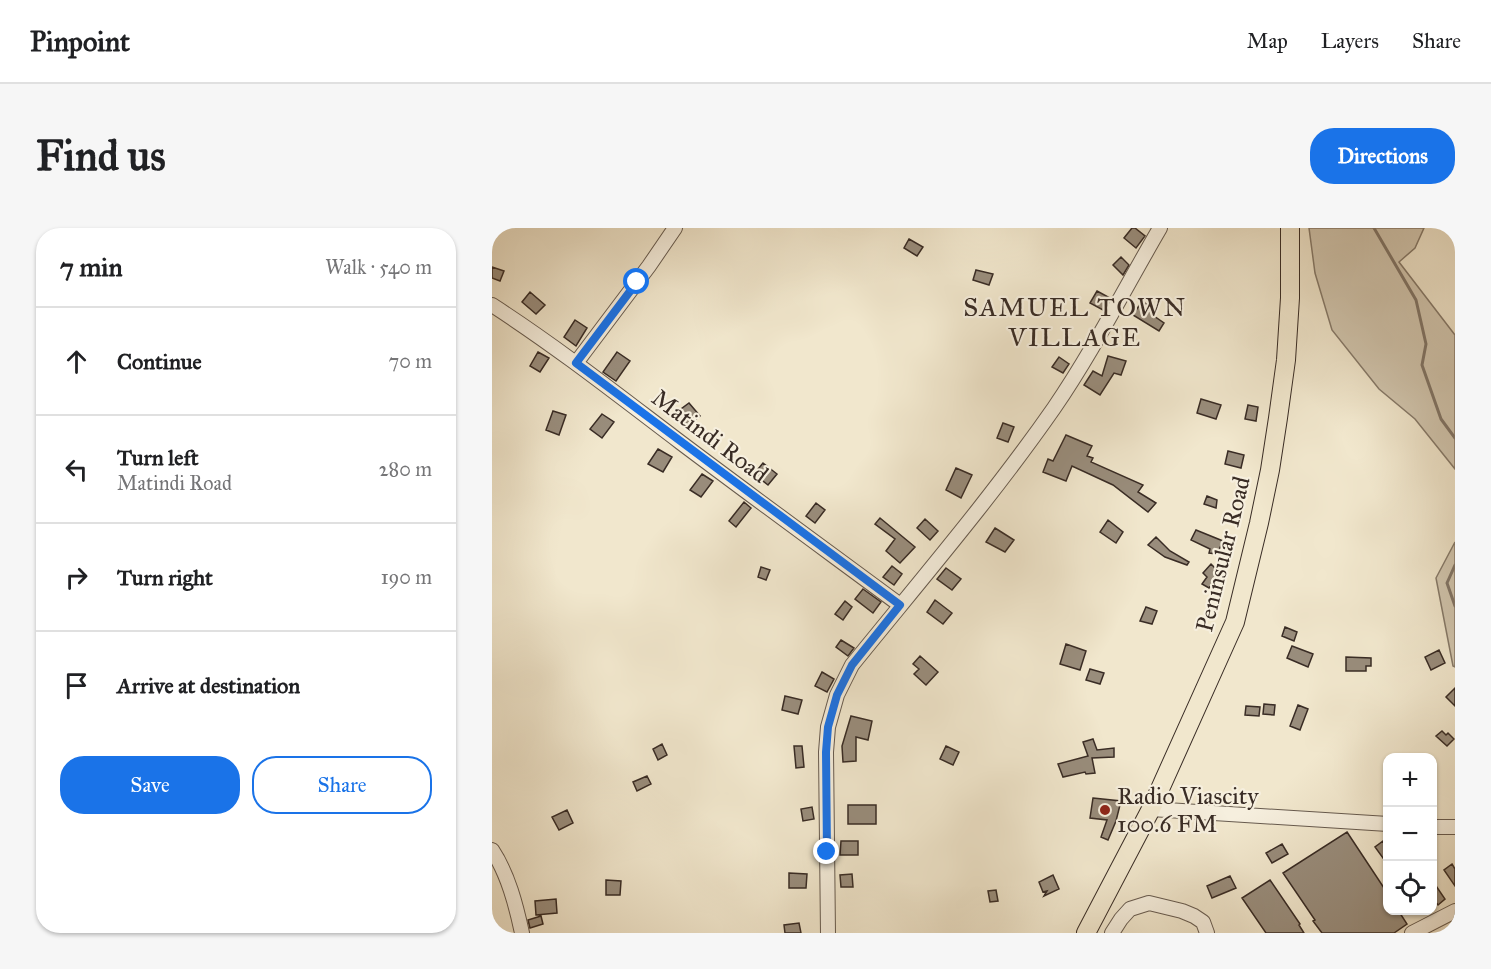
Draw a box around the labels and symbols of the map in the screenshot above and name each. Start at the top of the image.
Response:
route start [623,268,649,294]
district label: SAMUEL TOWN VILLAGE [963,291,1187,353]
street label: Matindi Road [646,383,774,489]
street label: Peninsular Road [1189,473,1257,635]
place label: Radio Viascity 100.6 FM [1117,781,1259,839]
marker: Radio Viascity 100.6 FM [1098,803,1112,817]
route end [813,838,839,864]

